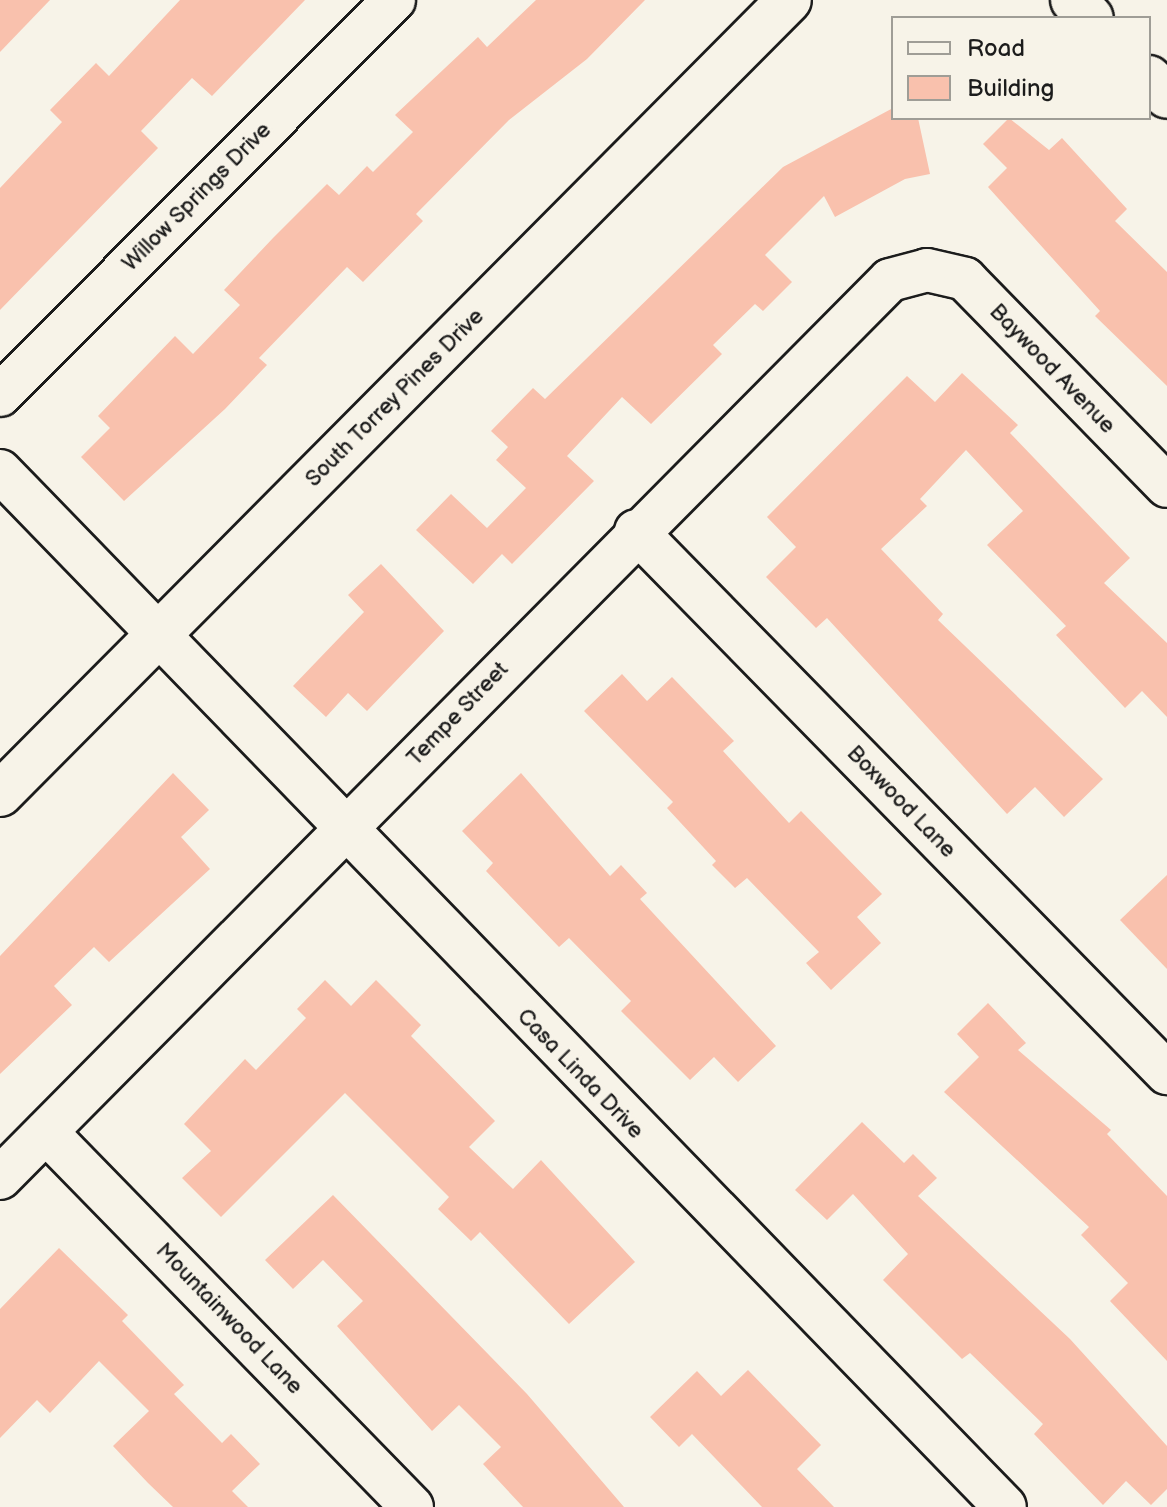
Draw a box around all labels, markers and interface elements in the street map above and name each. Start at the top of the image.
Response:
legend [891,16,1151,120]
text: Road [967,34,1025,63]
text: Building [967,74,1054,103]
street label: Willow Springs Drive [117,117,277,277]
street label: Baywood Avenue [984,299,1120,439]
street label: South Torrey Pines Drive [300,303,490,493]
street label: Tempe Street [402,657,514,771]
street label: Boxwood Lane [841,741,961,863]
street label: Casa Linda Drive [511,1004,649,1144]
street label: Mountainwood Lane [150,1238,308,1400]

